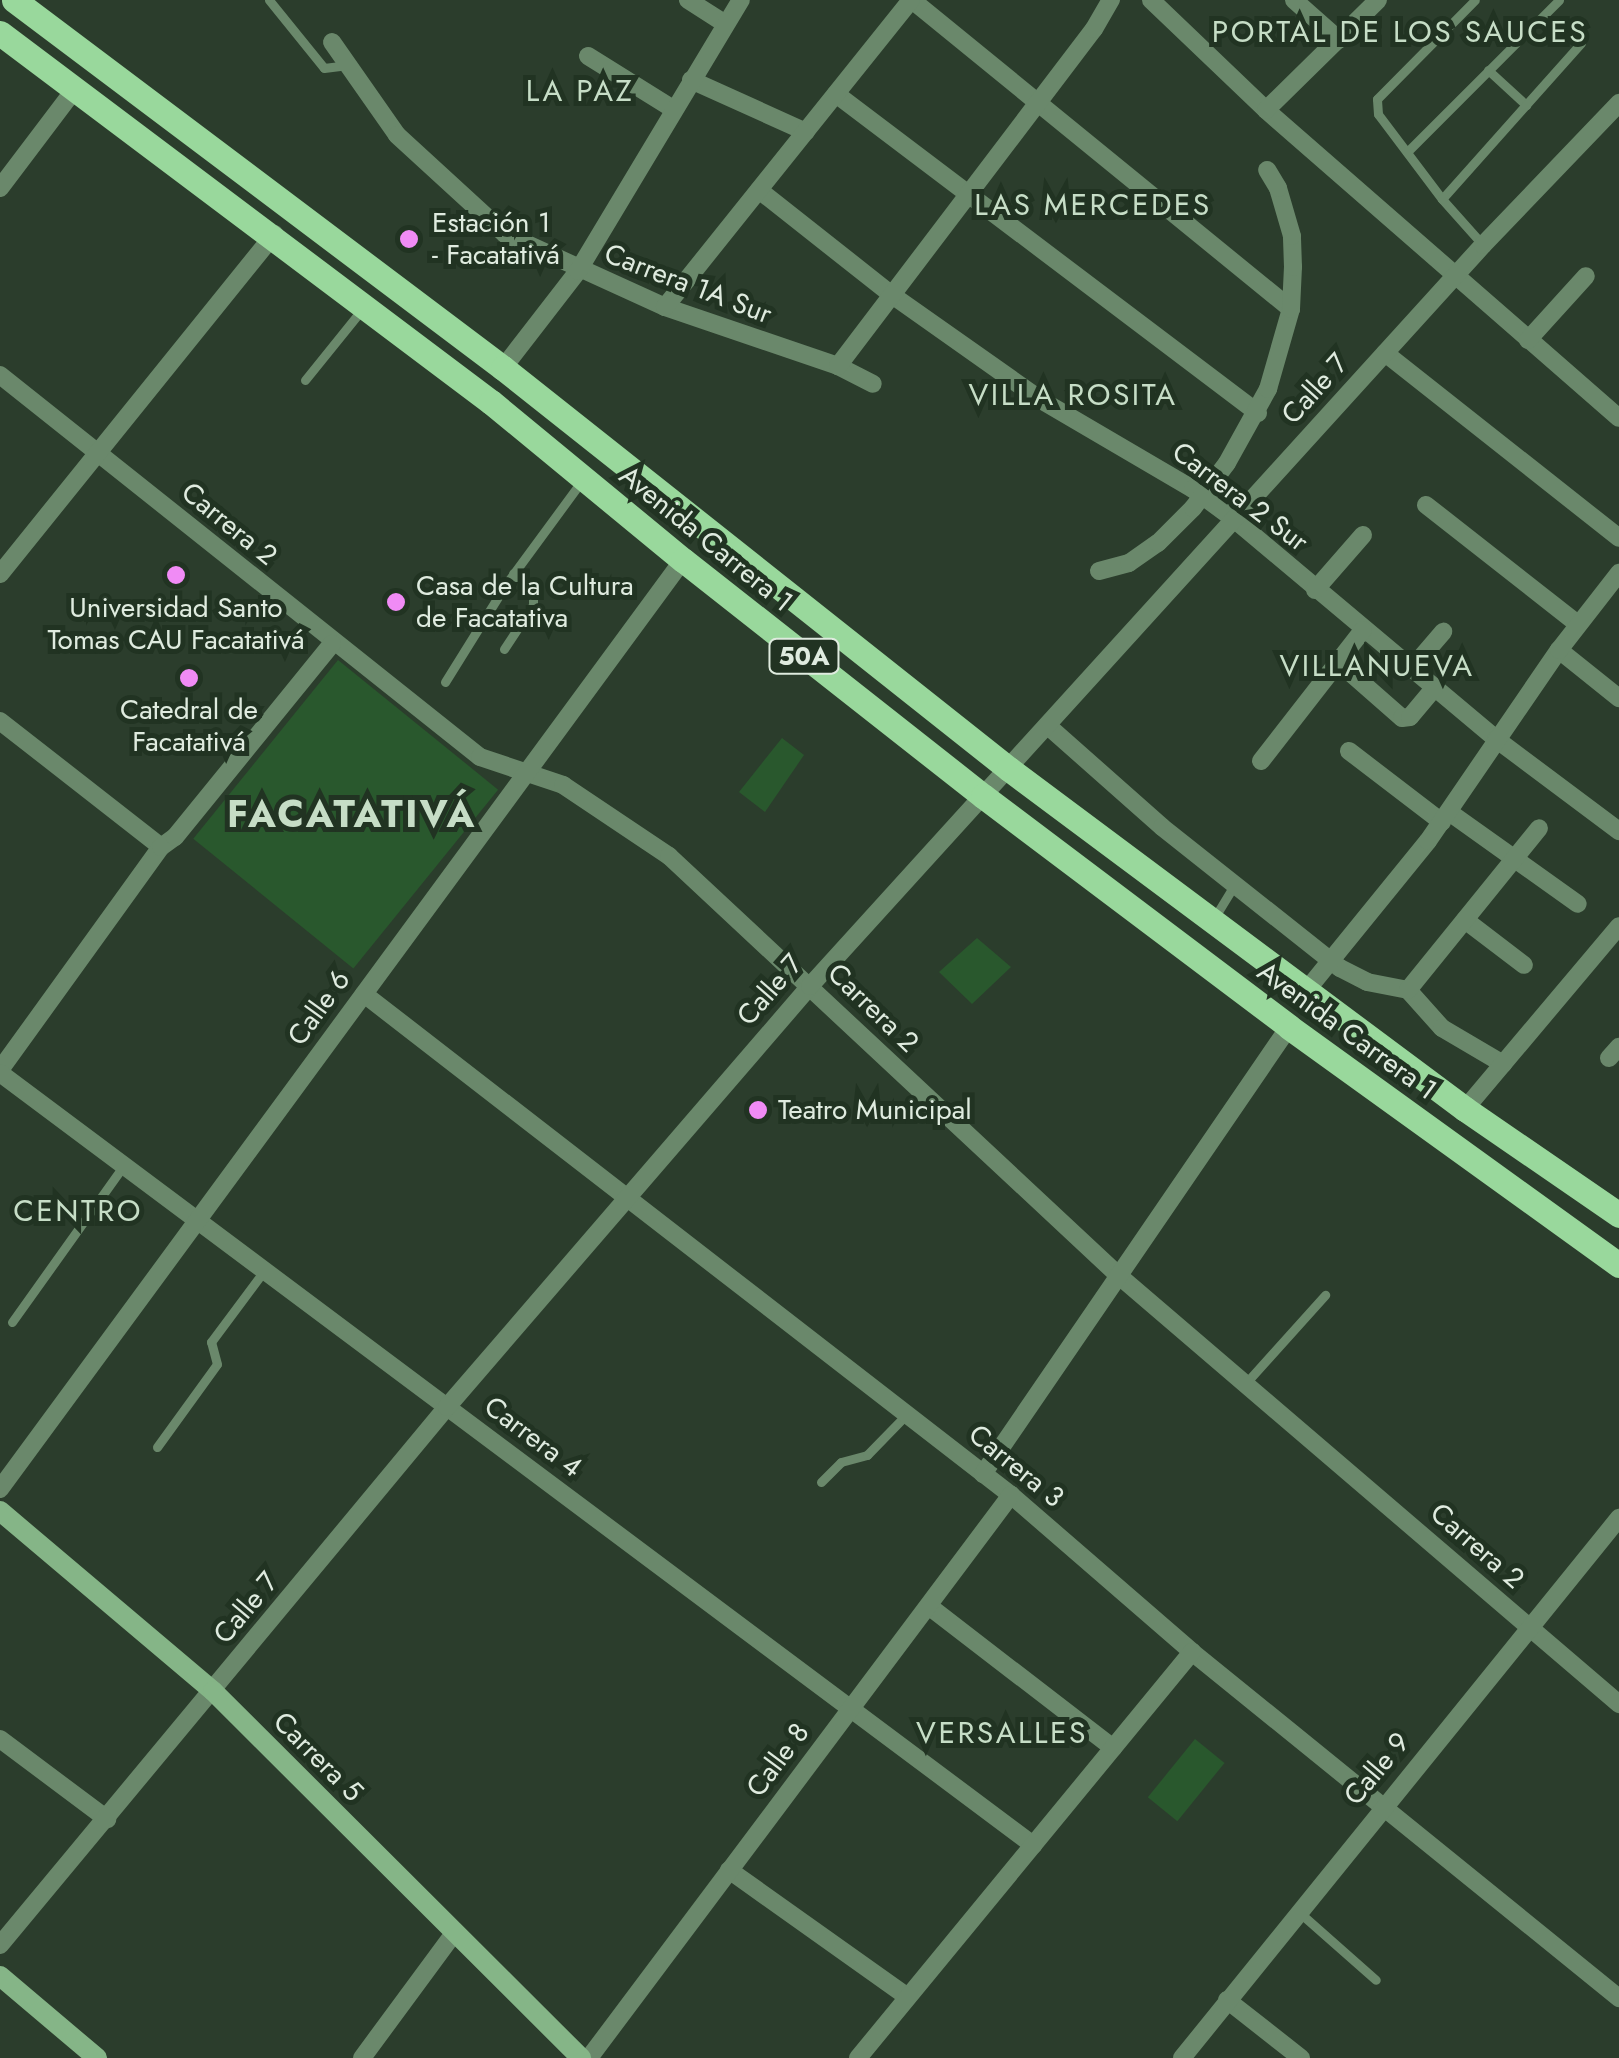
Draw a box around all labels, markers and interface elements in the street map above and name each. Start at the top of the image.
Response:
district label: PORTAL DE LOS SAUCES [1212,14,1588,50]
district label: LA PAZ [526,73,634,109]
district label: LAS MERCEDES [974,187,1212,223]
place label: Estación 1 - Facatativá [432,206,560,272]
marker: Estación 1 - Facatativá [396,226,422,252]
street label: Carrera 1A Sur [600,237,776,331]
street label: Calle 7 [1275,347,1355,431]
district label: VILLA ROSITA [969,377,1177,413]
street label: Carrera 2 Sur [1165,435,1315,559]
street label: Avenida Carrera 1 [613,459,799,619]
street label: Carrera 2 [174,475,284,573]
marker: Universidad Santo Tomas CAU Facatativá [165,564,187,586]
place label: Casa de la Cultura de Facatativa [416,569,634,635]
place label: Universidad Santo Tomas CAU Facatativá [47,591,305,657]
marker: Casa de la Cultura de Facatativa [385,591,407,613]
road number: 50A [766,636,842,676]
district label: VILLANUEVA [1280,648,1474,684]
marker: Catedral de Facatativá [178,667,200,689]
place label: Catedral de Facatativá [120,693,258,759]
district label: FACATATIVÁ [227,791,477,837]
street label: Calle 7 [730,948,810,1032]
street label: Avenida Carrera 1 [1251,955,1443,1107]
street label: Carrera 2 [821,957,925,1059]
street label: Calle 6 [281,964,357,1052]
place label: Teatro Municipal [778,1093,972,1127]
marker: Teatro Municipal [747,1099,769,1121]
district label: CENTRO [13,1193,143,1229]
street label: Carrera 4 [478,1389,588,1485]
street label: Carrera 3 [962,1418,1070,1514]
street label: Carrera 2 [1423,1496,1531,1596]
street label: Calle 7 [206,1565,286,1651]
street label: Carrera 5 [266,1705,370,1809]
district label: VERSALLES [916,1715,1088,1751]
street label: Calle 8 [739,1716,817,1804]
street label: Calle 9 [1337,1726,1417,1812]

